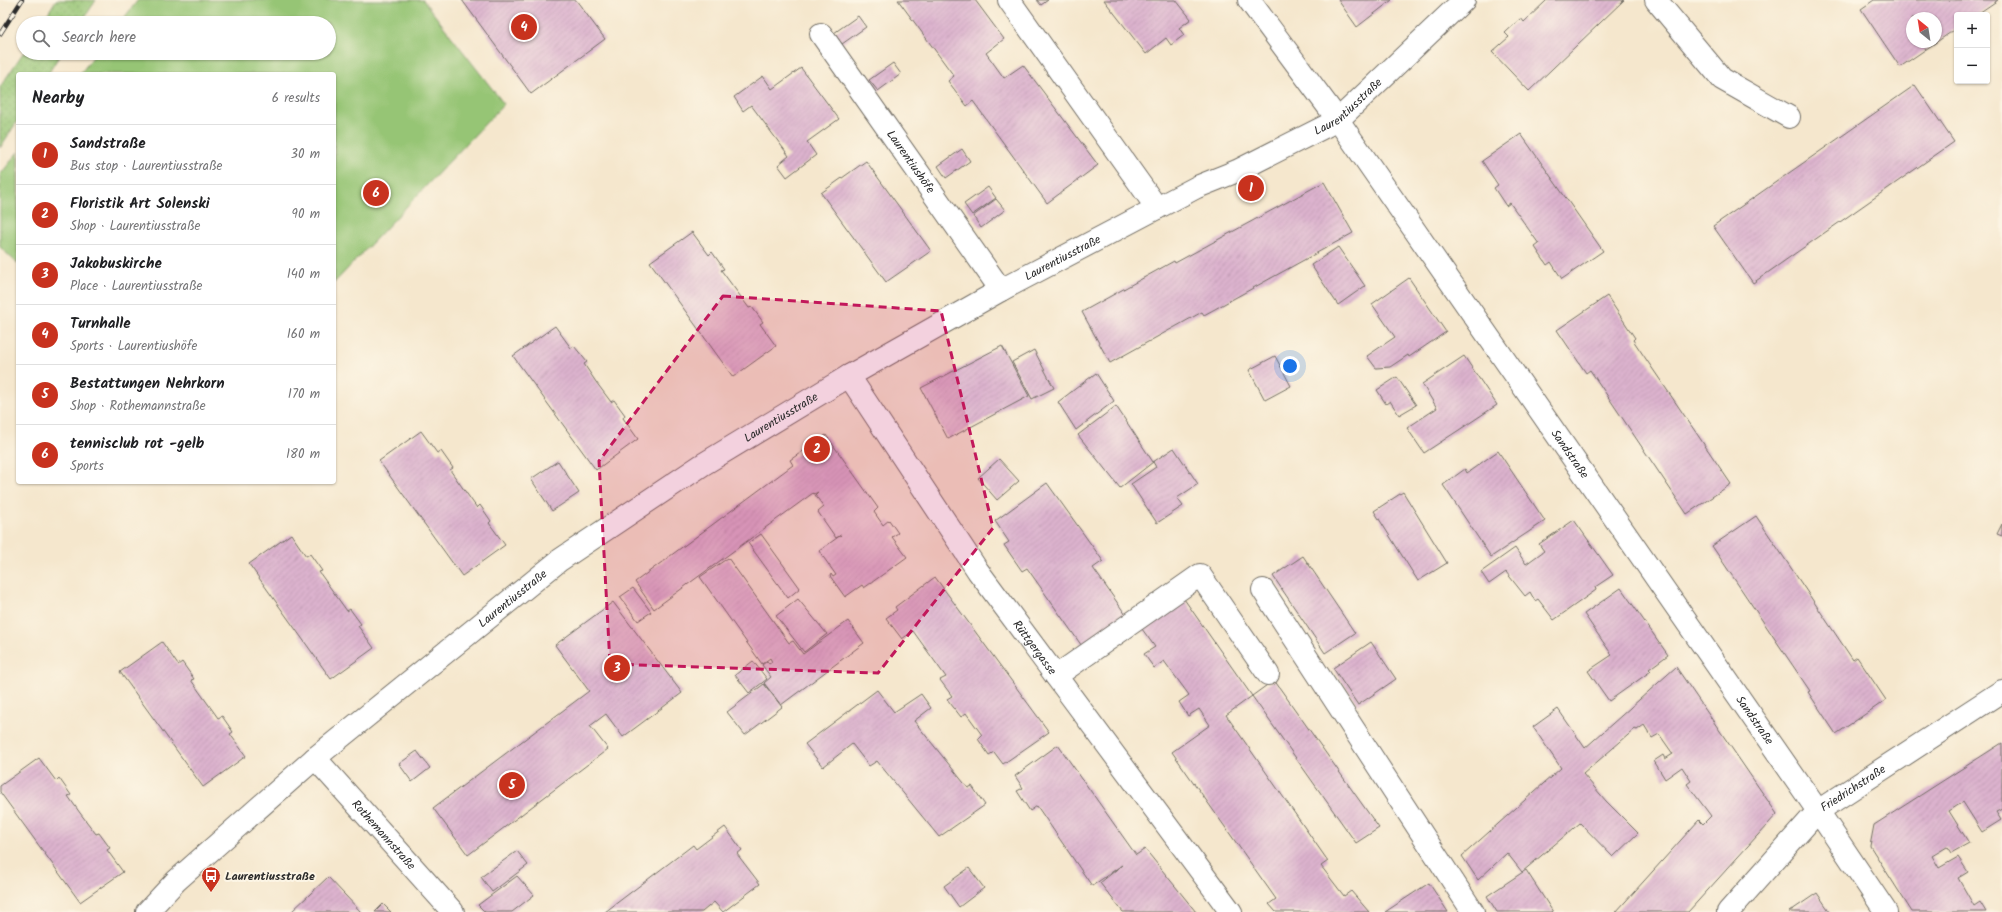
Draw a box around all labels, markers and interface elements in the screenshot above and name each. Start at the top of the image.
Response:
pin: 4 [511,12,537,42]
north arrow [1906,12,1942,48]
map controls [1954,12,1990,84]
button: + [1954,12,1990,48]
search box [16,16,336,60]
text: Search here [62,26,136,50]
icon: search [30,27,52,49]
button: − [1954,48,1990,84]
street label: Laurentiusstraße [1311,73,1387,141]
text: Nearby [32,85,84,112]
text: 6 results [272,88,320,109]
street label: Laurentiushöfe [881,126,940,198]
text: Sandstraße [70,132,145,156]
text: 1 [43,144,47,165]
text: 30 m [291,144,320,165]
text: Bus stop · Laurentiusstraße [70,156,222,177]
pin: 1 [1238,173,1264,203]
pin: 6 [363,178,389,208]
text: Floristik Art Solenski [70,192,210,216]
text: 2 [41,204,49,225]
text: 90 m [292,204,320,225]
text: Shop · Laurentiusstraße [70,216,200,237]
street label: Laurentiusstraße [1021,230,1105,286]
text: Jakobuskirche [70,252,162,276]
text: 3 [41,264,49,285]
text: 140 m [287,264,320,285]
text: Place · Laurentiusstraße [70,276,202,297]
text: Turnhalle [70,312,131,336]
text: 4 [41,324,49,345]
text: 160 m [287,324,320,345]
text: Sports · Laurentiushöfe [70,336,197,357]
your location [1280,356,1300,376]
text: Bestattungen Nehrkorn [70,372,225,396]
text: 5 [42,384,48,405]
text: 170 m [288,384,320,405]
street label: Laurentiusstraße [740,388,822,448]
text: Shop · Rothemannstraße [70,396,206,417]
street label: Sandstraße [1546,426,1594,483]
text: tennisclub rot -gelb [70,432,204,456]
pin: 2 [804,434,830,464]
text: 6 [41,444,49,465]
text: 180 m [286,444,320,465]
text: Sports [70,456,104,477]
street label: Laurentiusstraße [474,565,552,633]
street label: Rüttgergasse [1008,616,1061,680]
pin: 3 [604,653,630,683]
street label: Sandstraße [1731,692,1779,749]
street label: Friedrichstraße [1817,760,1890,817]
pin: 5 [499,770,525,800]
street label: Rothemannstraße [347,796,420,875]
bus stop icon: Laurentiusstraße [200,865,222,893]
place label: Laurentiusstraße [225,867,315,886]

